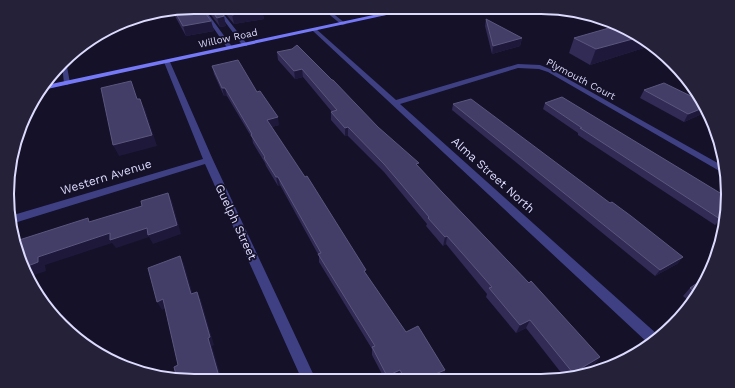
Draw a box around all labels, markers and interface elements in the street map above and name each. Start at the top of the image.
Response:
street label: Willow Road [197,26,259,50]
street label: Plymouth Court [545,56,618,102]
street label: Alma Street North [449,134,537,216]
street label: Western Avenue [59,156,153,198]
street label: Guelph Street [212,182,260,262]

